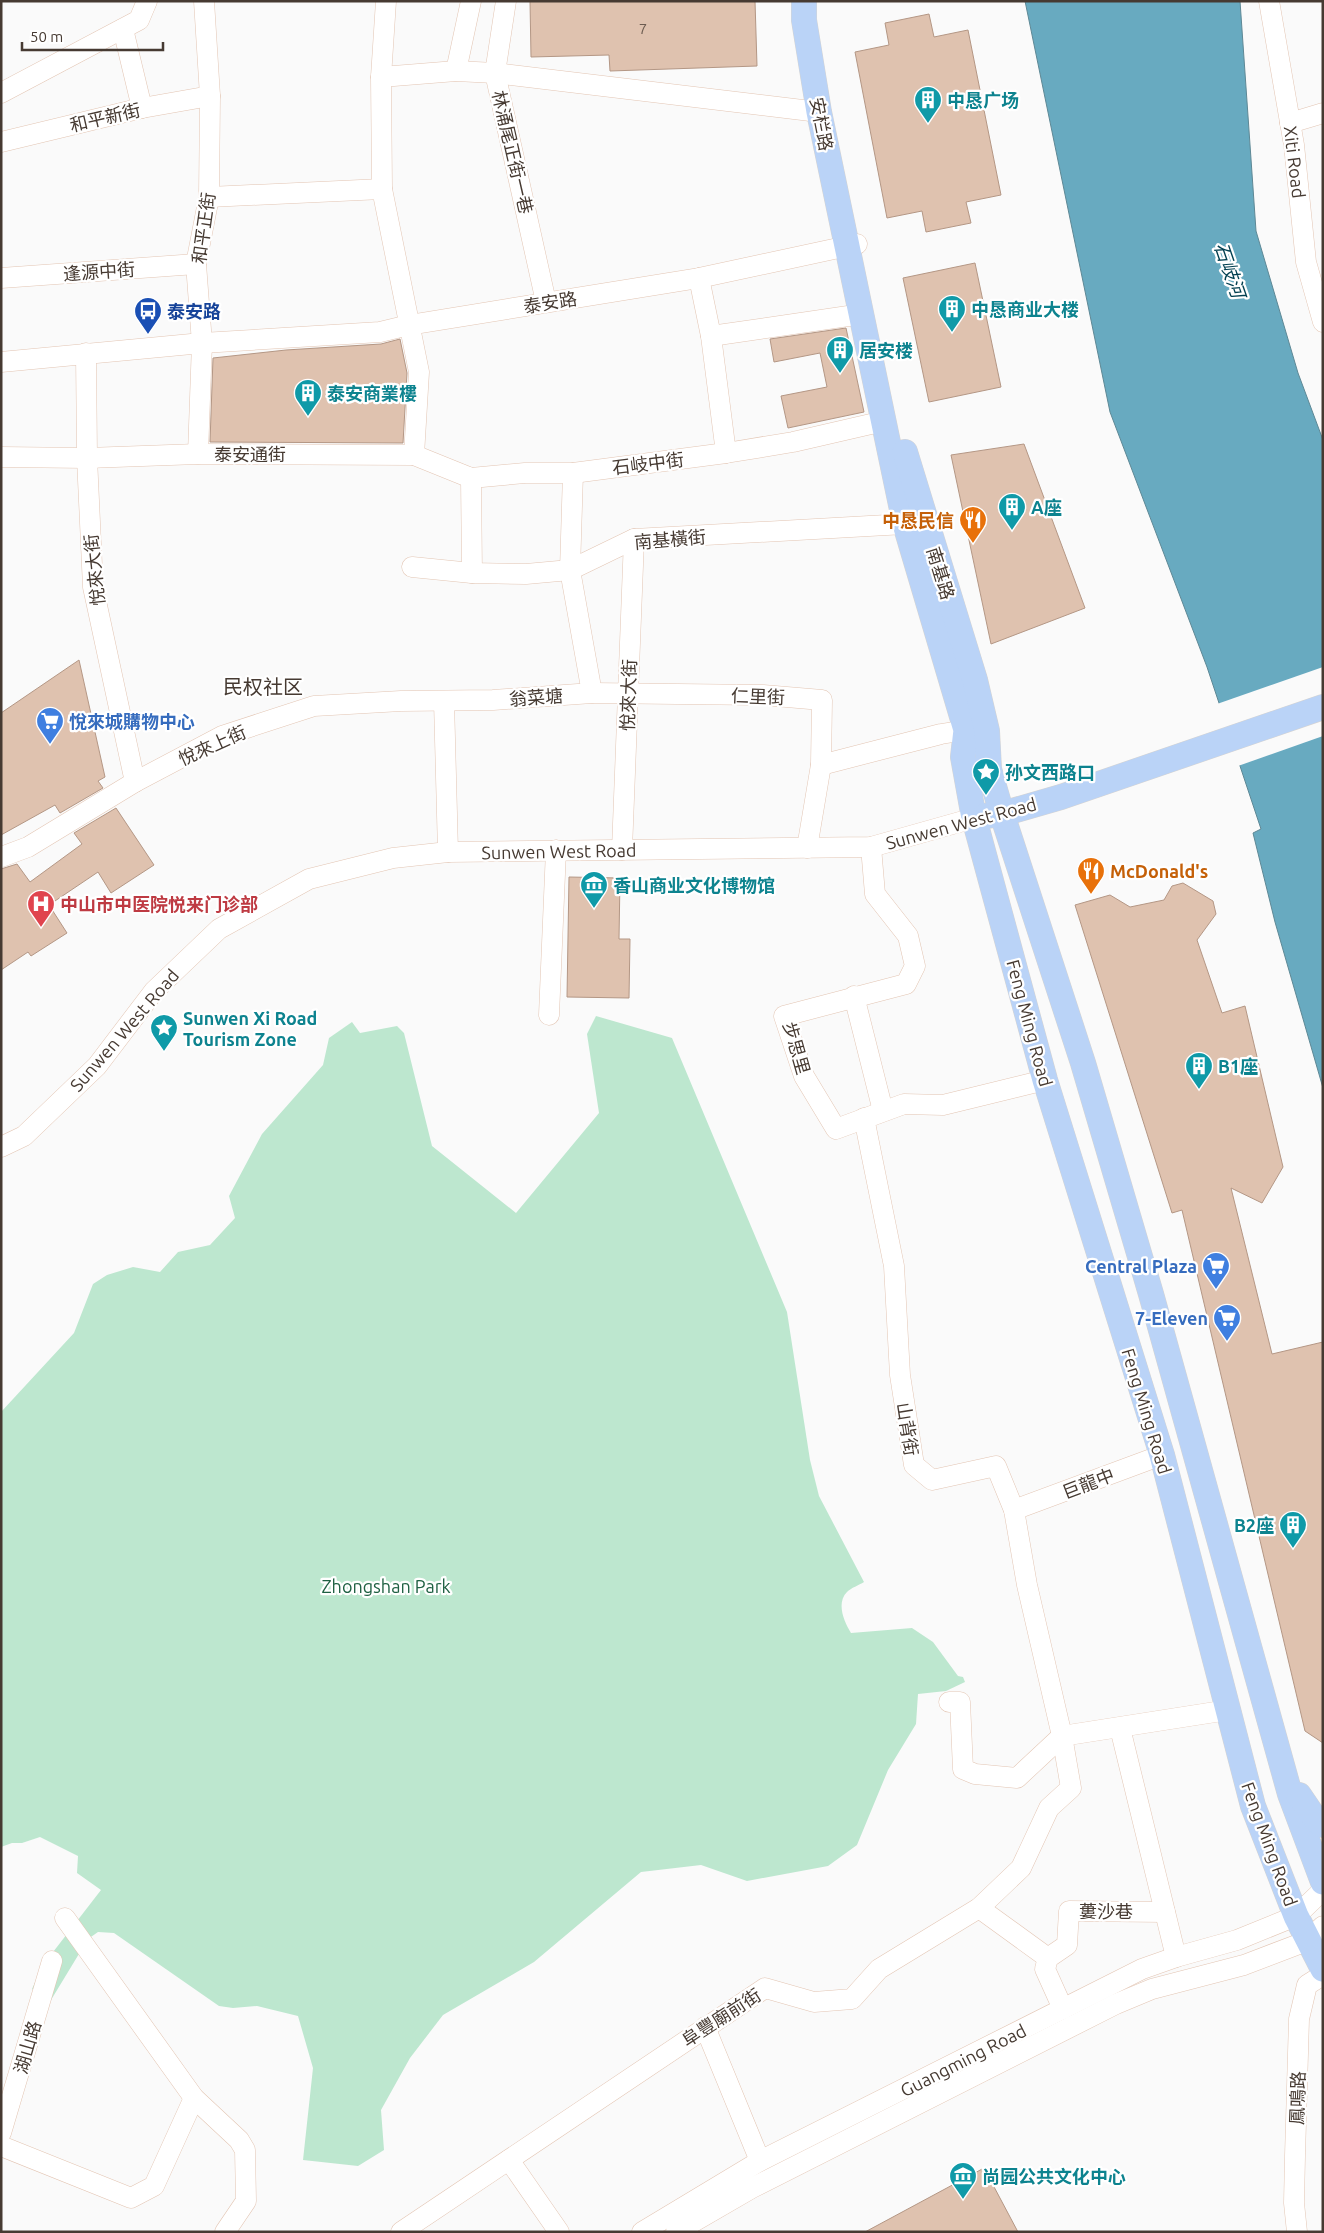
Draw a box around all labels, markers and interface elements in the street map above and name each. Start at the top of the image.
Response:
scale bar [22,20,164,52]
house number: 7 [639,20,647,37]
text: 50 m [30,28,63,45]
building icon: 中恳广场 [913,85,943,124]
street label: 林涌尾正街一巷 [489,88,537,216]
place label: 中恳广场 [947,90,1019,110]
street label: 安栏路 [807,96,837,152]
street label: 和平新街 [68,99,142,135]
street label: Xiti Road [1281,125,1309,199]
street label: 和平正街 [188,191,218,265]
water label: 石岐河 [1210,239,1251,304]
street label: 逢源中街 [62,259,136,283]
street label: 泰安路 [522,288,578,316]
building icon: 中恳商业大楼 [937,294,967,333]
bus stop icon: 泰安路 [133,296,163,335]
place label: 中恳商业大楼 [971,299,1079,319]
place label: 泰安路 [167,301,221,321]
building icon: 居安楼 [825,335,855,374]
place label: 居安楼 [859,340,913,360]
building icon: 泰安商業樓 [293,378,323,417]
place label: 泰安商業樓 [327,383,417,403]
street label: 泰安通街 [214,444,286,464]
street label: 石岐中街 [611,449,685,477]
building icon: A座 [997,492,1027,531]
place label: A座 [1031,497,1062,517]
restaurant icon: 中恳民信 [958,505,988,544]
place label: 中恳民信 [882,510,954,530]
street label: 南基橫街 [633,526,707,552]
street label: 悅來大街 [80,533,108,607]
street label: 南基路 [924,544,958,602]
street label: 悅來大街 [617,659,639,731]
district label: 民权社区 [223,675,303,698]
street label: 翁菜塘 [508,685,564,709]
street label: 仁里街 [731,685,785,707]
supermarket icon: 悅來城購物中心 [35,706,65,745]
place label: 悅來城購物中心 [69,711,195,731]
street label: 悅來上街 [175,721,249,769]
place icon: 孙文西路口 [971,757,1001,796]
place label: 孙文西路口 [1005,762,1095,782]
street label: Sunwen West Road [884,793,1038,853]
street label: Sunwen West Road [481,840,637,862]
restaurant icon: McDonald's [1076,856,1106,895]
place label: McDonald's [1110,861,1208,881]
museum icon: 香山商业文化博物馆 [579,870,609,909]
place label: 香山商业文化博物馆 [613,875,775,895]
hospital icon: 中山市中医院悦来门诊部 [26,889,56,928]
place label: 中山市中医院悦来门诊部 [60,894,258,914]
street label: Feng Ming Road [1003,957,1057,1089]
street label: Sunwen West Road [66,965,182,1095]
place label: Sunwen Xi Road Tourism Zone [183,1008,317,1049]
place icon: Sunwen Xi Road Tourism Zone [149,1013,179,1052]
street label: 步思里 [780,1019,814,1077]
building icon: B1座 [1184,1051,1214,1090]
place label: B1座 [1218,1056,1258,1076]
supermarket icon: Central Plaza [1201,1251,1231,1290]
place label: Central Plaza [1085,1256,1197,1276]
supermarket icon: 7-Eleven [1212,1303,1242,1342]
place label: 7-Eleven [1135,1308,1208,1328]
street label: Feng Ming Road [1118,1346,1176,1476]
street label: 山背街 [894,1401,922,1457]
street label: 巨龍中 [1059,1464,1117,1502]
building icon: B2座 [1278,1510,1308,1549]
place label: B2座 [1234,1515,1274,1535]
park label: Zhongshan Park [321,1576,451,1596]
street label: Feng Ming Road [1238,1779,1302,1909]
street label: 蔞沙巷 [1079,1901,1133,1921]
street label: 阜豐廟前街 [678,1984,764,2050]
street label: 湖山路 [10,2018,44,2076]
street label: Guangming Road [897,2020,1029,2100]
street label: 鳳鳴路 [1286,2071,1308,2125]
museum icon: 尚园公共文化中心 [948,2161,978,2200]
place label: 尚园公共文化中心 [982,2166,1126,2186]

